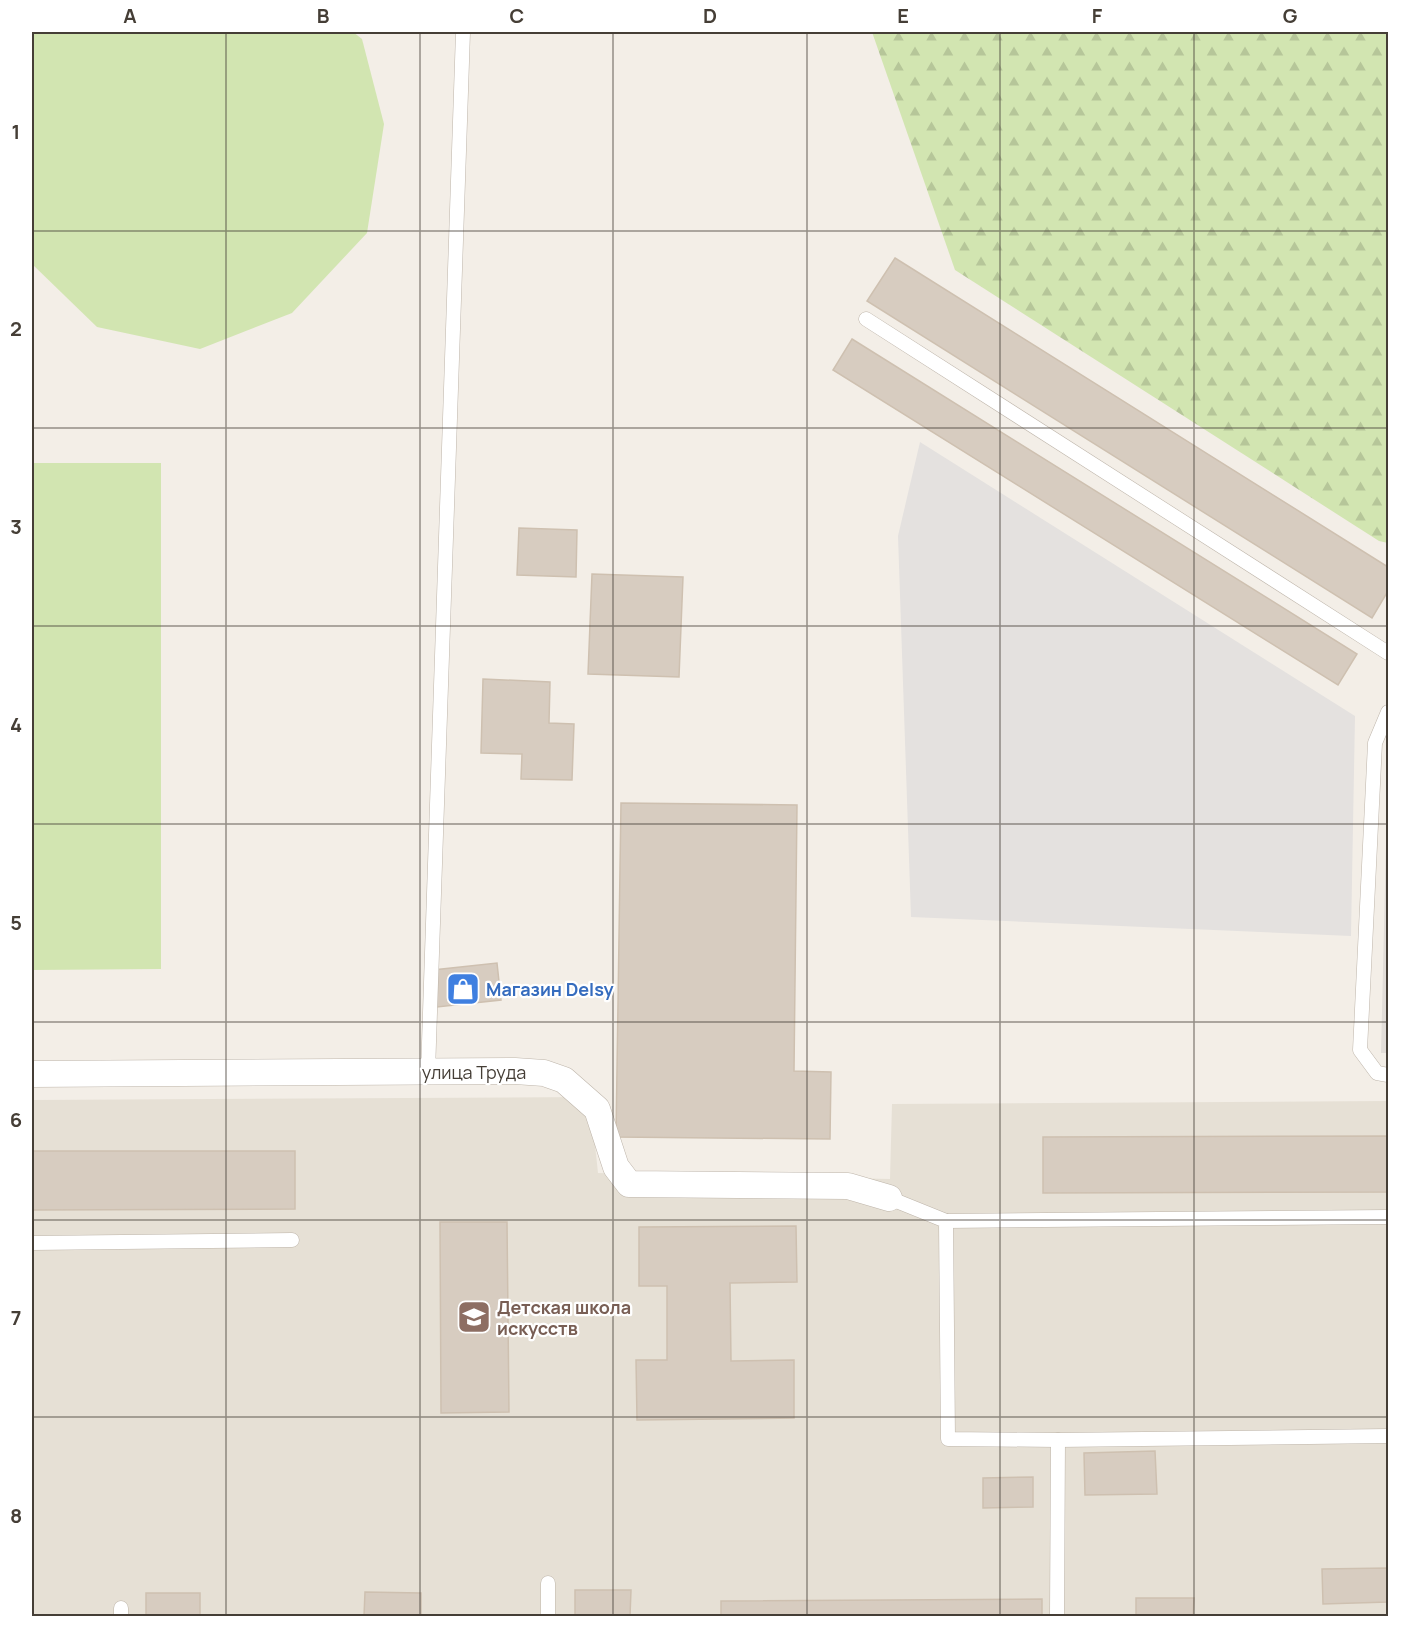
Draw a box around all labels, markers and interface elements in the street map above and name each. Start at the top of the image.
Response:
text: A [123,2,137,29]
text: B [317,2,330,29]
text: C [510,2,524,29]
text: D [703,2,717,29]
text: E [897,2,909,29]
text: F [1092,2,1103,29]
text: G [1283,2,1298,29]
text: 1 [12,118,20,145]
text: 2 [10,315,22,342]
text: 3 [10,513,22,540]
text: 4 [10,711,22,738]
text: 5 [10,909,22,936]
shop icon: Магазин Delsy [445,971,481,1007]
place label: Магазин Delsy [486,977,614,1001]
street label: улица Труда [422,1060,526,1084]
text: 6 [10,1106,22,1133]
place label: Детская школа искусств [497,1295,631,1340]
school or university icon: Детская школа искусств [456,1299,492,1335]
text: 7 [11,1304,21,1331]
text: 8 [10,1502,22,1529]

